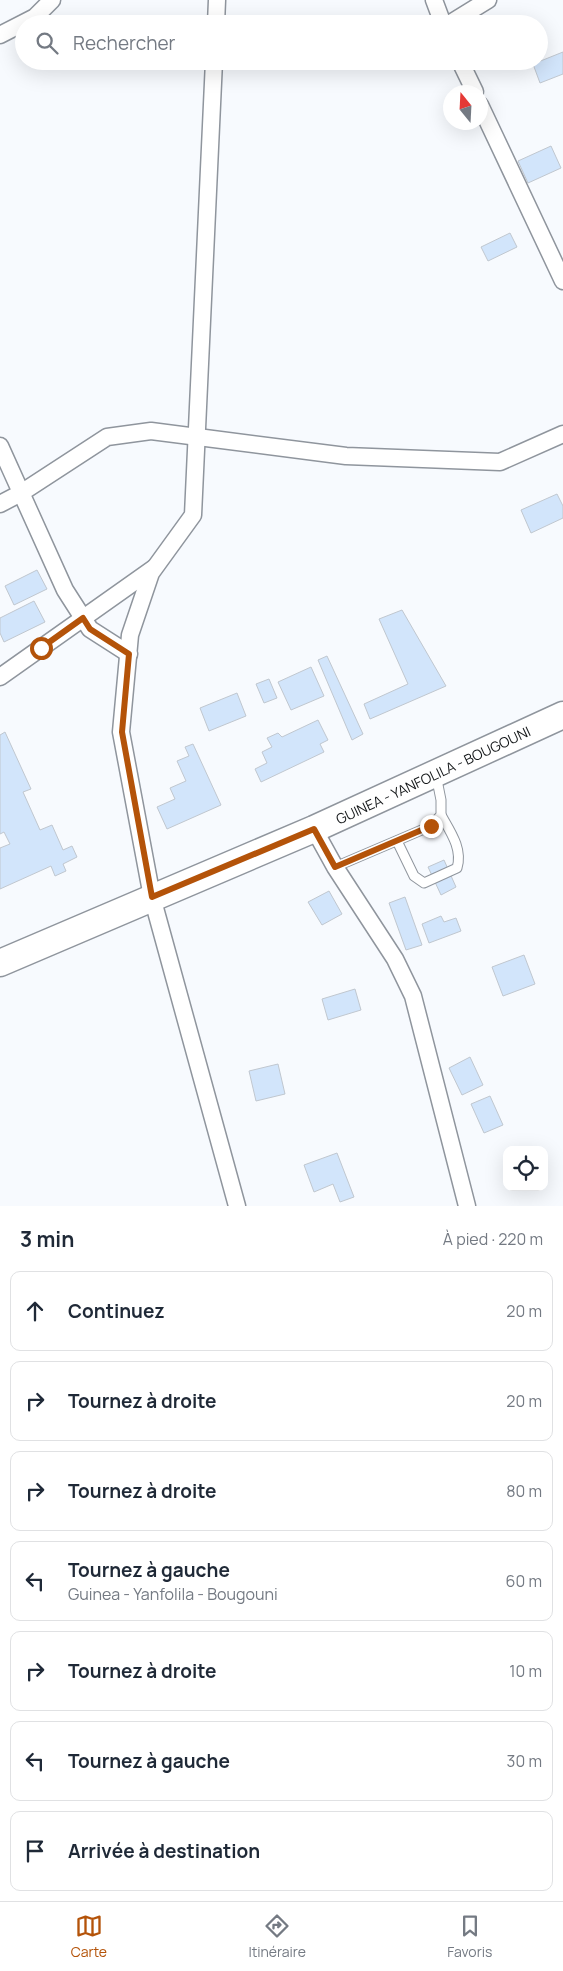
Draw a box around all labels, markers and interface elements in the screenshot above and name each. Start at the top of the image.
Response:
search box [15,15,548,70]
icon: search [33,29,61,57]
text: Rechercher [73,30,175,56]
north arrow [443,85,488,130]
route start [30,637,53,660]
street label: GUINEA - YANFOLILA - BOUGOUNI [333,721,533,829]
route end [420,815,443,838]
map controls [503,1146,548,1191]
button: locate [503,1146,548,1191]
text: 3 min [20,1225,74,1253]
text: À pied · 220 m [443,1228,543,1250]
icon: ahead [21,1297,49,1325]
text: Continuez [68,1298,165,1324]
text: 20 m [506,1300,542,1322]
icon: right [21,1387,49,1415]
text: Tournez à droite [68,1388,216,1414]
text: 20 m [506,1390,542,1412]
icon: right [21,1477,49,1505]
text: Tournez à droite [68,1478,216,1504]
text: 80 m [506,1480,542,1502]
text: Tournez à gauche [68,1557,230,1583]
icon: left [21,1567,49,1595]
text: 60 m [506,1570,542,1592]
text: Guinea - Yanfolila - Bougouni [68,1583,278,1605]
icon: right [21,1657,49,1685]
text: Tournez à droite [68,1658,216,1684]
text: 10 m [509,1660,542,1682]
icon: left [21,1747,49,1775]
text: Tournez à gauche [68,1748,230,1774]
text: 30 m [507,1750,542,1772]
icon: arrive [21,1837,49,1865]
text: Arrivée à destination [68,1838,260,1864]
tab: Carte [71,1912,107,1961]
tab: Itinéraire [248,1912,306,1961]
tab: Favoris [447,1912,492,1961]

